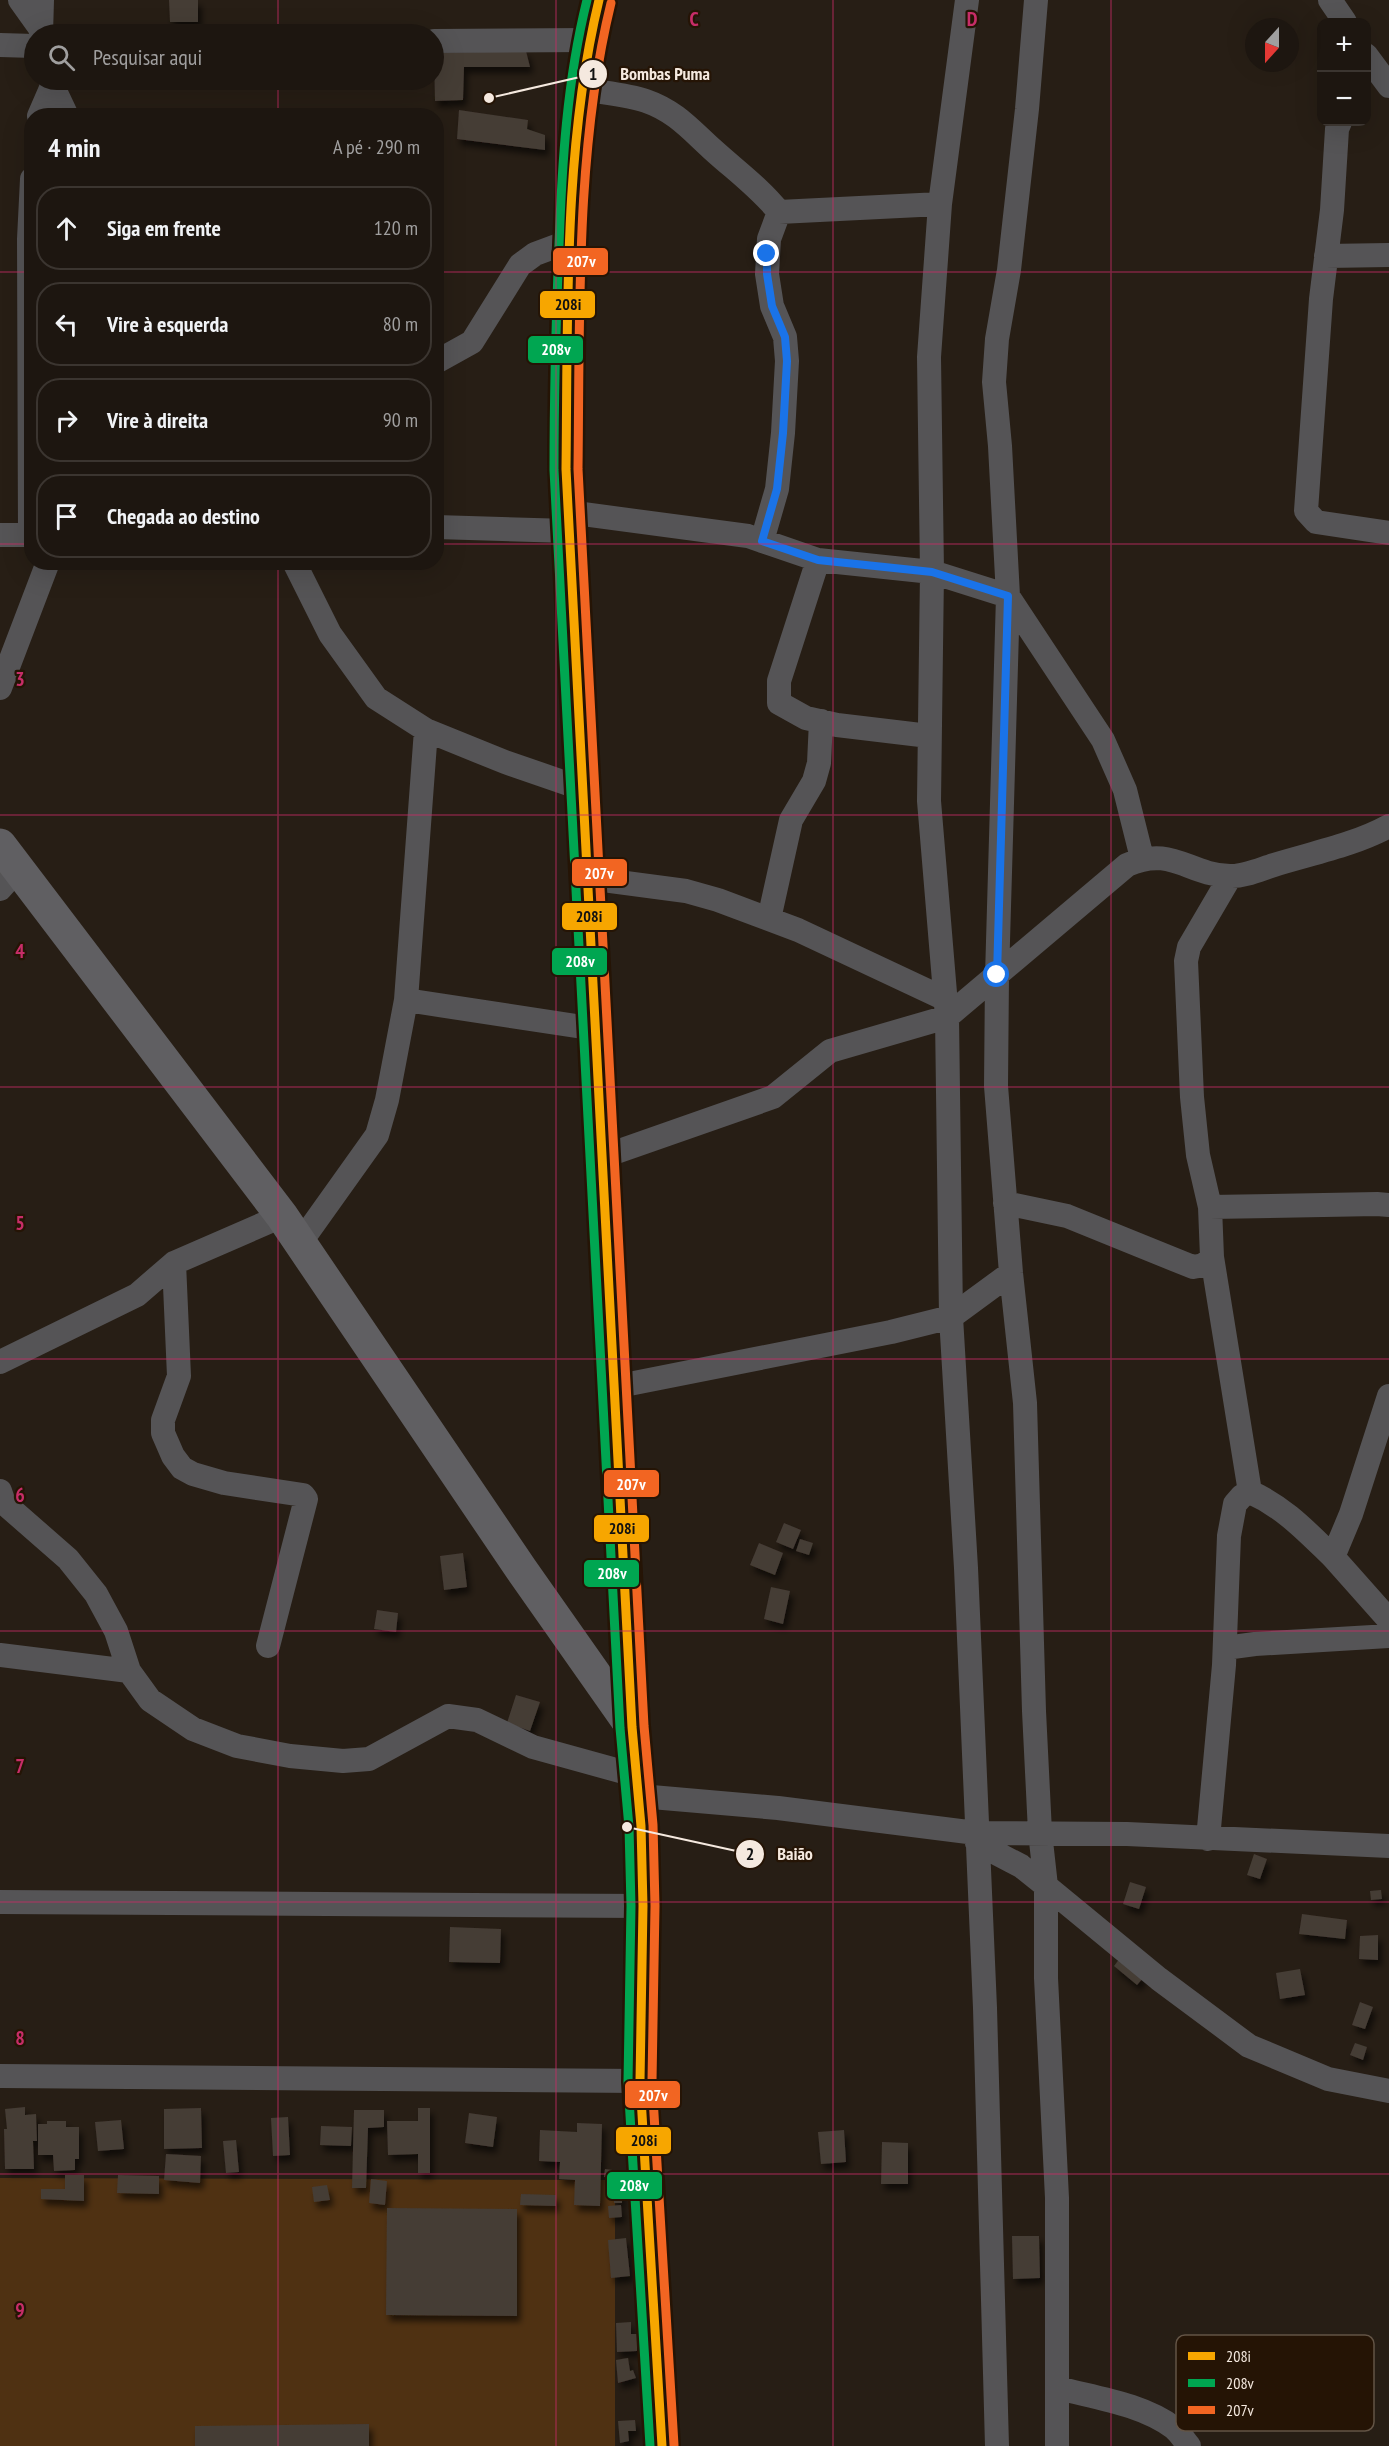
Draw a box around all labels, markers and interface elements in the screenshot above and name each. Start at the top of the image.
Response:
text: C [689,6,699,32]
text: D [967,6,978,32]
north arrow [1245,18,1299,72]
map controls [1317,18,1371,126]
button: + [1317,18,1371,72]
search box [24,24,444,90]
icon: search [45,41,78,74]
text: Pesquisar aqui [93,43,202,71]
callout: Bombas Puma [578,56,722,92]
text: 1 [589,62,597,85]
text: Bombas Puma [620,62,710,85]
button: − [1317,72,1371,126]
text: 4 min [48,131,101,164]
text: A pé · 290 m [333,134,420,160]
icon: ahead [50,212,83,245]
text: Siga em frente [107,214,221,242]
text: 120 m [374,215,418,241]
route end [753,240,779,266]
line badge: 207v [552,247,609,276]
text: 207v [566,251,596,271]
line badge: 208i [539,290,596,319]
text: 208i [555,294,582,314]
icon: left [50,308,83,341]
text: Vire à esquerda [107,310,228,338]
text: 80 m [383,311,418,337]
line badge: 208v [527,335,584,364]
text: 208v [541,339,571,359]
icon: right [50,404,83,437]
text: Vire à direita [107,406,208,434]
text: 90 m [383,407,418,433]
icon: arrive [50,500,83,533]
text: Chegada ao destino [107,502,260,530]
text: 3 [15,666,25,692]
line badge: 207v [571,858,628,887]
text: 207v [584,863,614,883]
line badge: 208i [561,902,618,931]
text: 208i [576,906,603,926]
text: 4 [15,938,25,964]
line badge: 208v [551,947,608,976]
text: 208v [565,951,595,971]
route start [983,961,1009,987]
text: 5 [15,1210,25,1236]
line badge: 207v [603,1469,660,1498]
text: 207v [616,1474,646,1494]
text: 6 [15,1482,25,1508]
line badge: 208i [593,1514,650,1543]
text: 208i [609,1518,636,1538]
line badge: 208v [583,1559,640,1588]
text: 208v [597,1563,627,1583]
text: 7 [15,1753,25,1779]
callout: Baião [735,1836,825,1872]
text: 2 [746,1842,754,1865]
text: Baião [777,1842,813,1865]
text: 8 [15,2025,25,2051]
line badge: 207v [624,2080,681,2109]
text: 207v [638,2085,668,2105]
line badge: 208i [615,2126,672,2155]
text: 208i [631,2130,658,2150]
line badge: 208v [606,2171,663,2200]
text: 208v [619,2175,649,2195]
text: 9 [15,2297,25,2323]
legend [1176,2335,1374,2431]
text: 208i [1226,2346,1251,2366]
text: 208v [1226,2373,1255,2393]
text: 207v [1226,2400,1255,2420]

